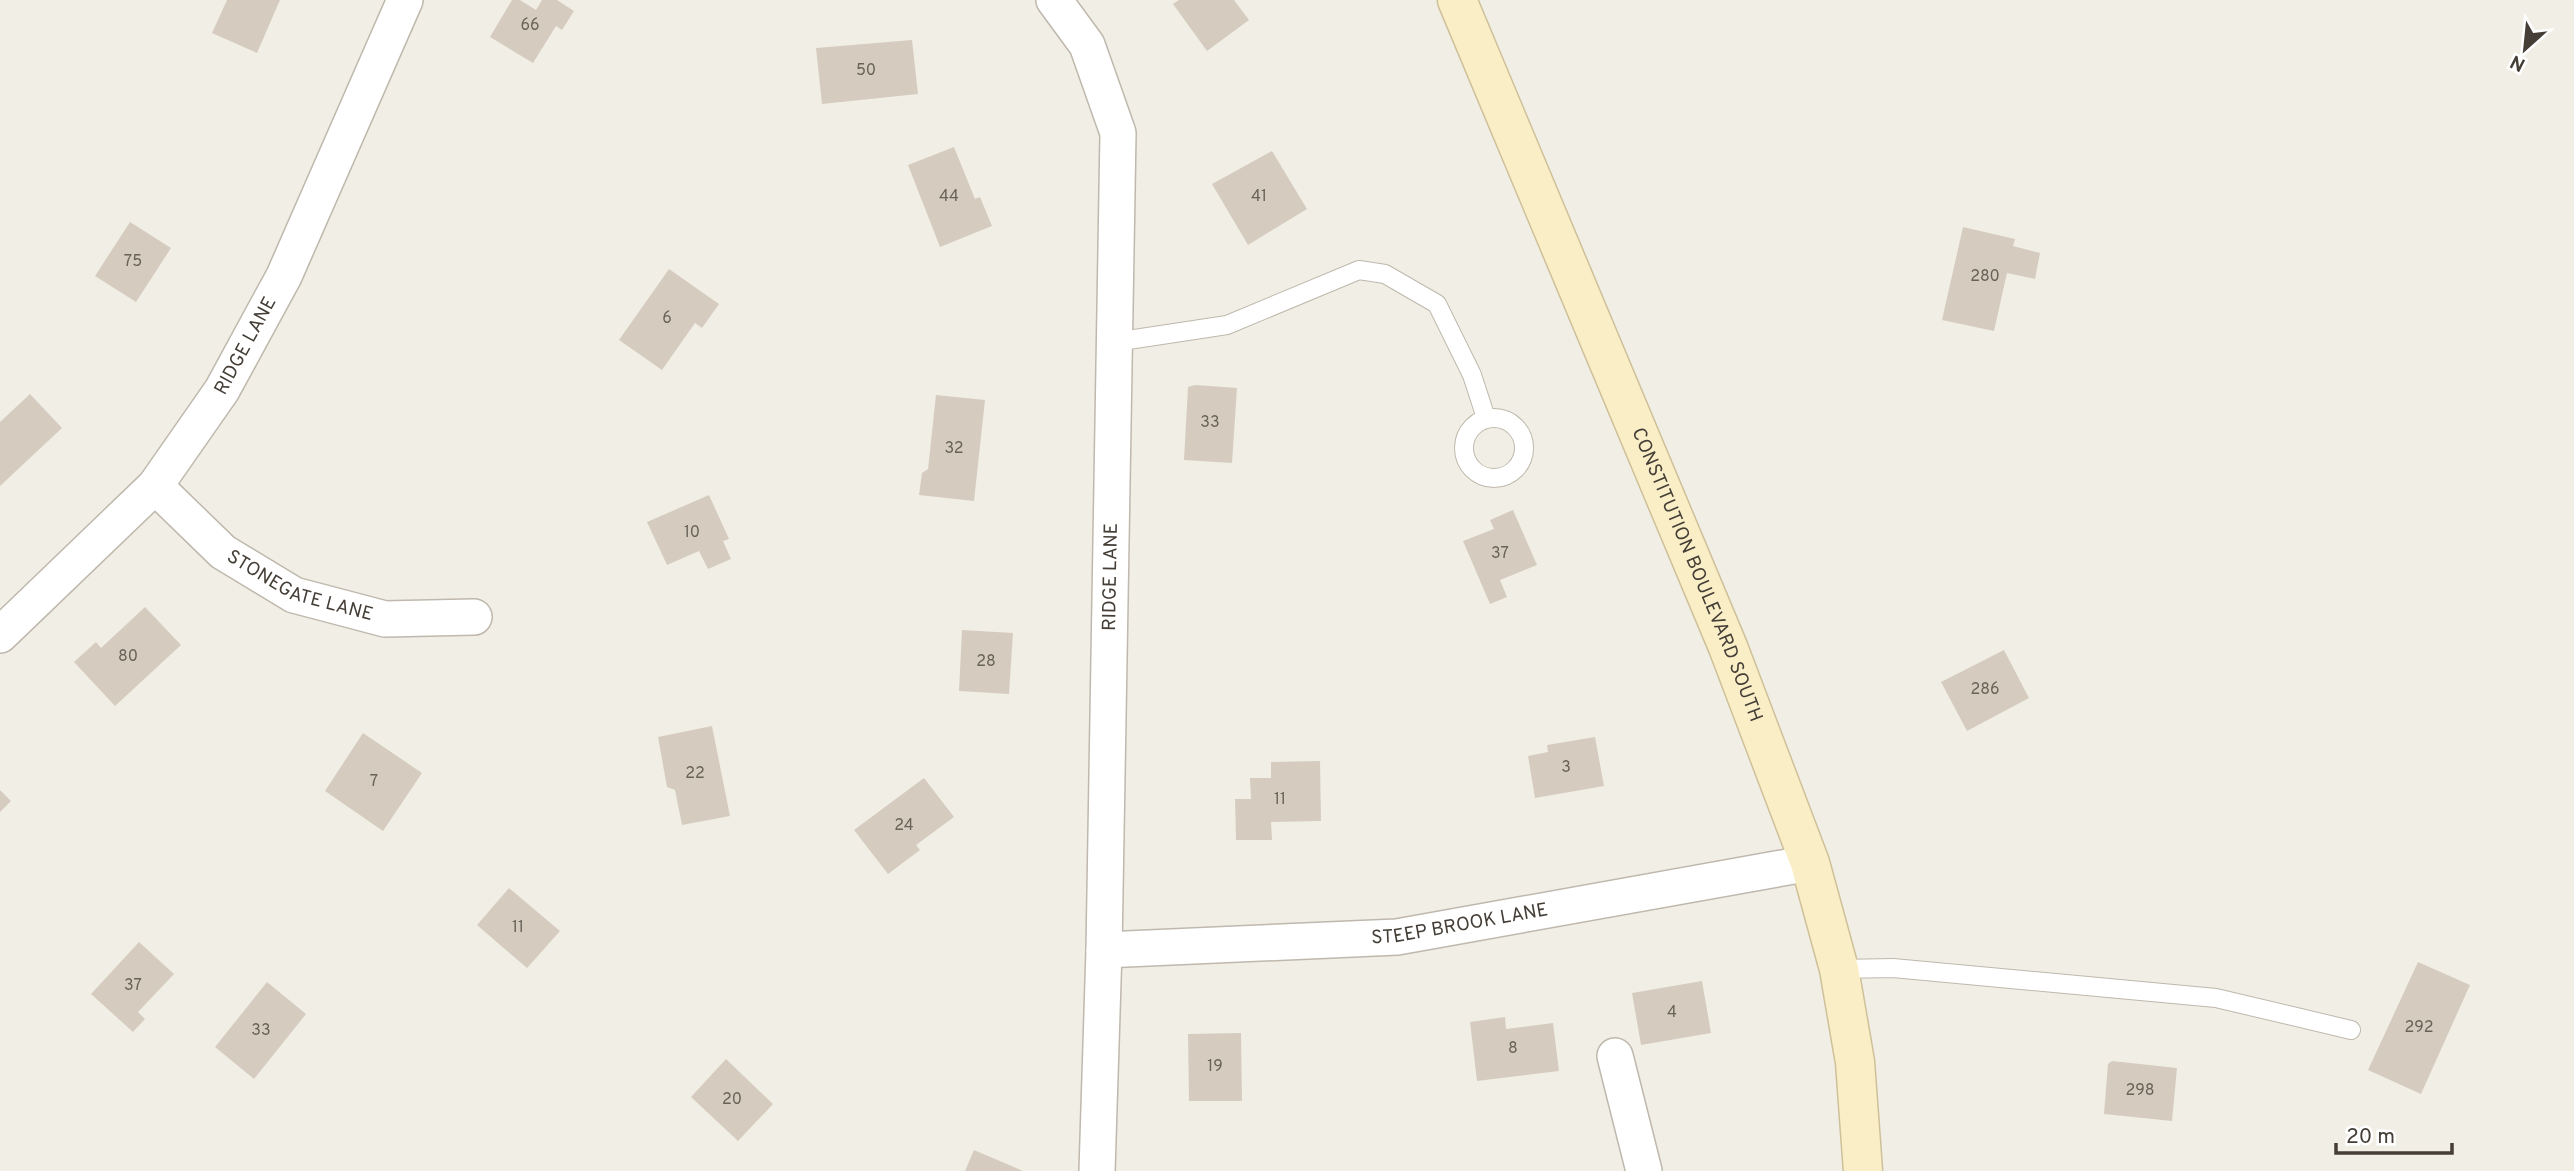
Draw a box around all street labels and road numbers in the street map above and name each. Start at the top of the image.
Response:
street label: RIDGE LANE [209,293,282,399]
street label: CONSTITUTION BOULEVARD SOUTH [1626,424,1767,726]
street label: RIDGE LANE [1098,523,1124,631]
street label: STONEGATE LANE [222,545,376,627]
street label: STEEP BROOK LANE [1371,898,1550,950]

